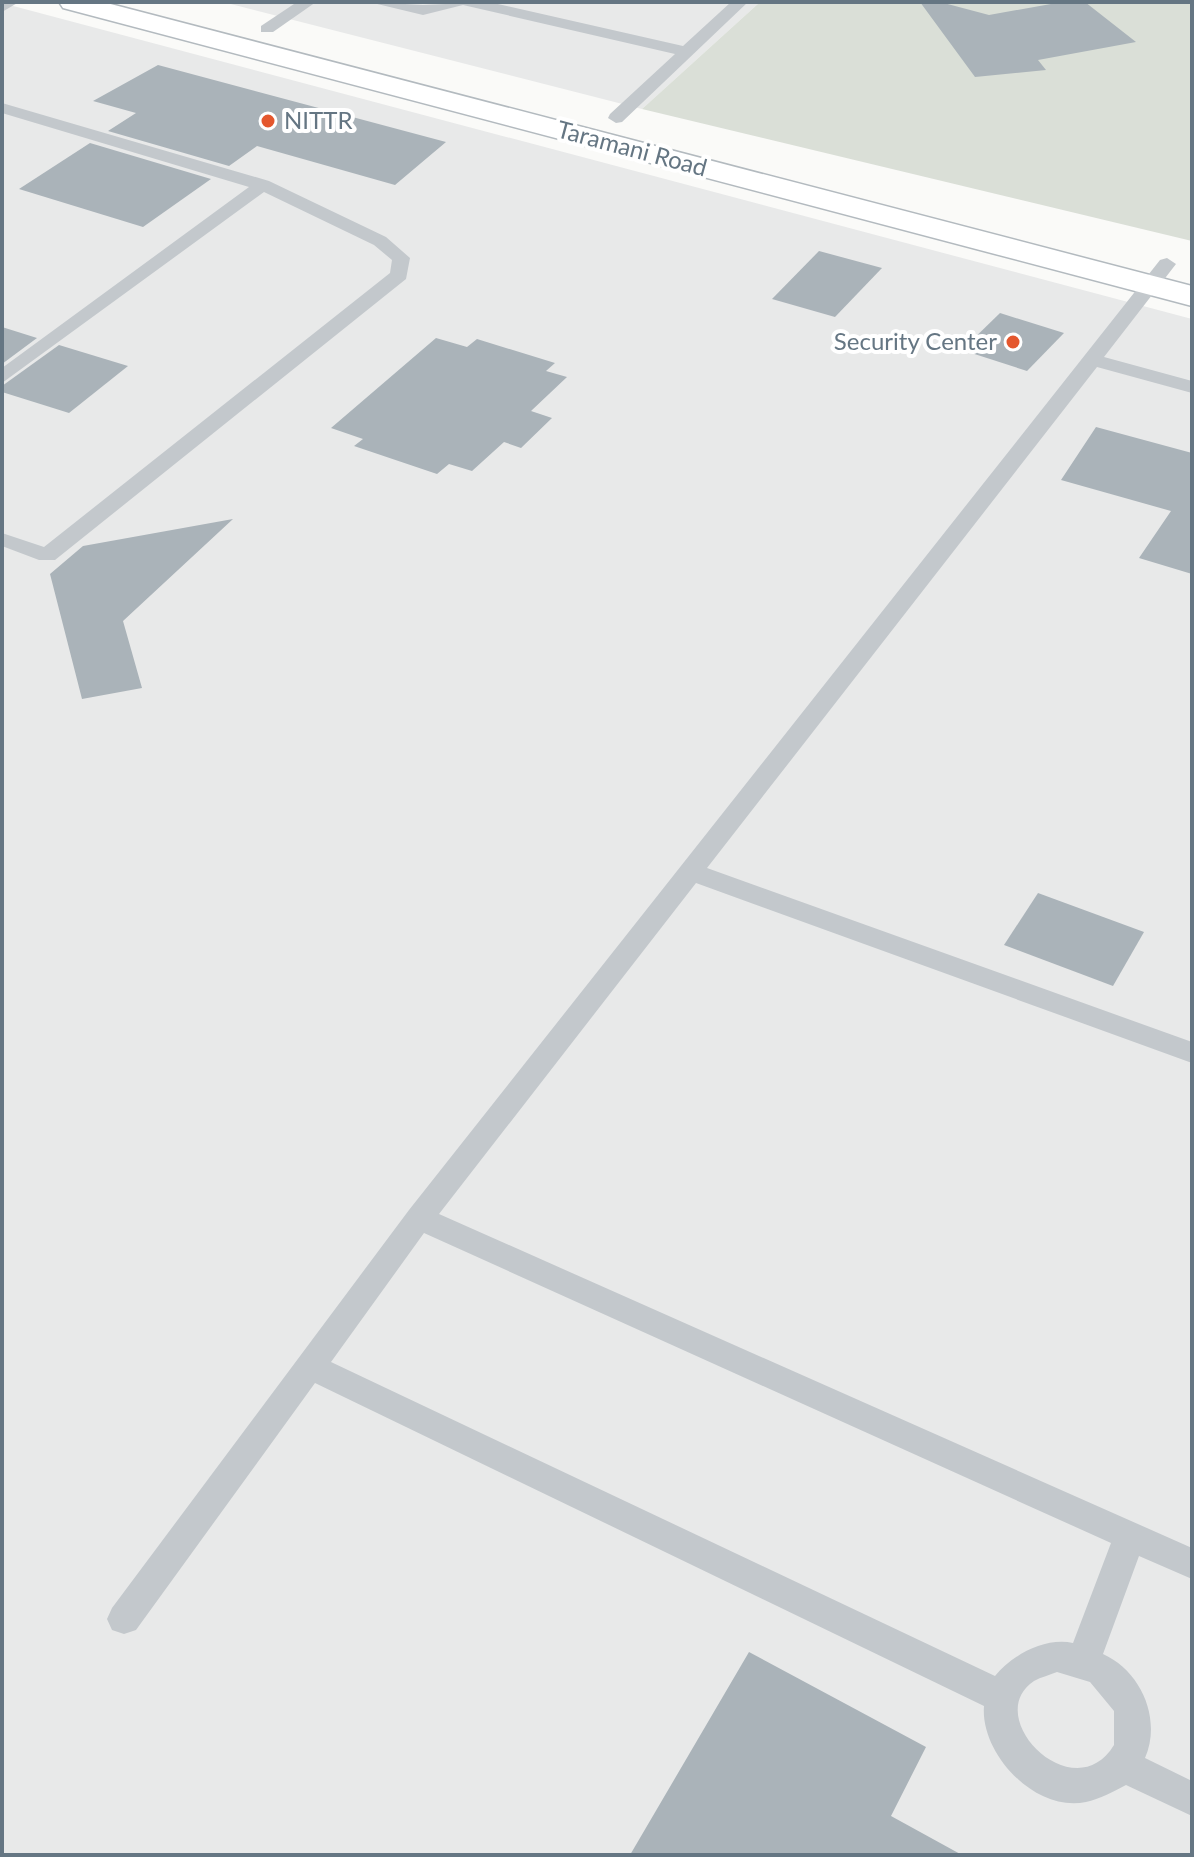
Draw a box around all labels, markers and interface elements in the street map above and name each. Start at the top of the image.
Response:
place label: NITTR [284,105,352,134]
marker: NITTR [259,112,277,130]
street label: Taramani Road [554,114,711,181]
place label: Security Center [834,326,997,355]
marker: Security Center [1004,333,1022,351]

